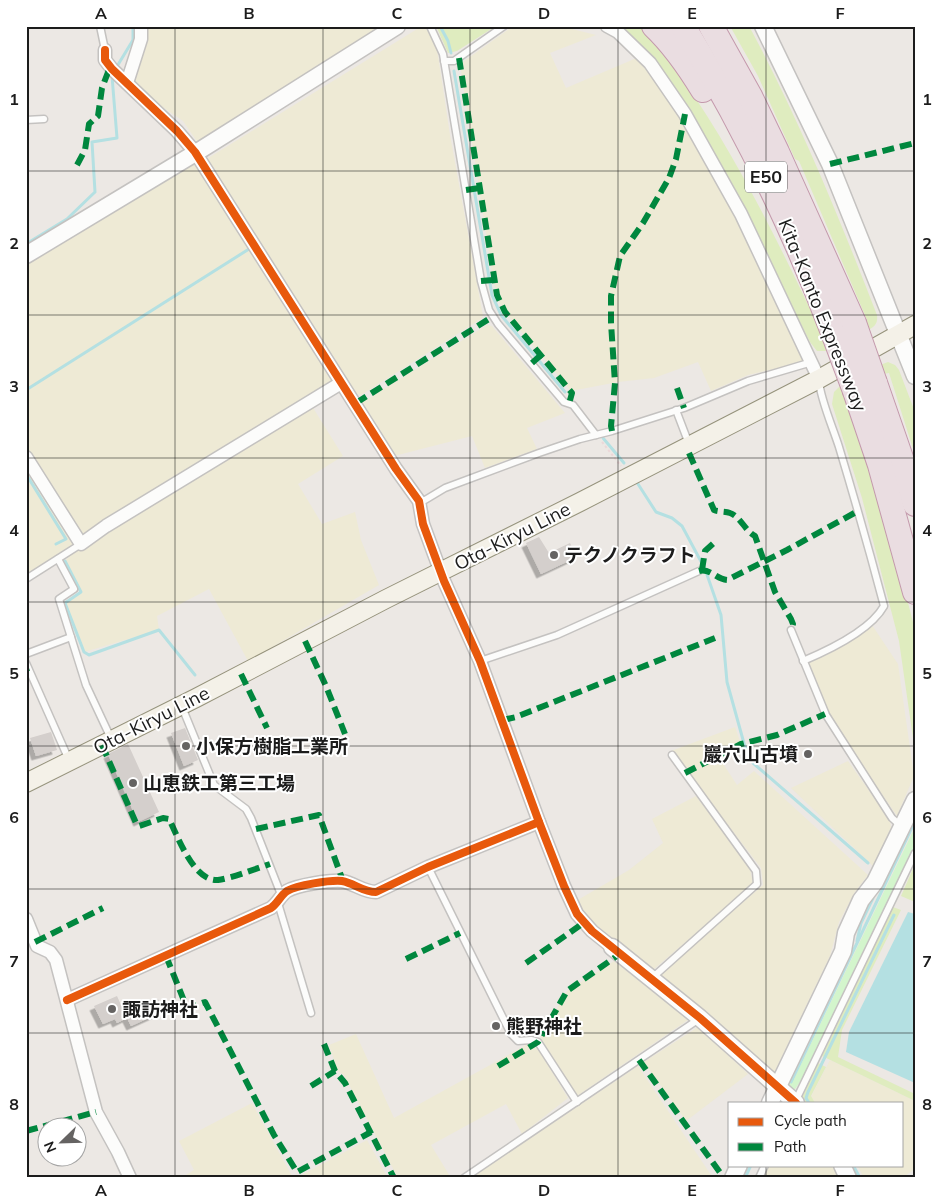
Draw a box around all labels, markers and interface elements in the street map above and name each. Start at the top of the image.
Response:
text: A [95,3,107,23]
text: B [243,3,255,23]
text: C [392,3,403,23]
text: D [538,3,550,23]
text: E [687,3,697,23]
text: F [835,3,845,23]
text: 1 [9,89,19,109]
text: 1 [922,89,932,109]
road number: E50 [745,162,787,192]
street label: Kita-Kanto Expressway [773,215,873,415]
text: 2 [9,233,19,253]
text: 2 [922,233,932,253]
text: 3 [9,376,19,396]
text: 3 [922,376,932,396]
street label: Ota-Kiryu Line [450,496,574,576]
text: 4 [9,520,19,540]
text: 4 [922,520,932,540]
place label: テクノクラフト [564,543,696,567]
marker: テクノクラフト [548,549,560,561]
text: 5 [9,663,19,683]
text: 5 [922,663,932,683]
street label: Ota-Kiryu Line [89,680,213,760]
place label: 小保方樹脂工業所 [196,734,348,758]
marker: 小保方樹脂工業所 [180,740,192,752]
place label: 巖穴山古墳 [703,742,798,766]
marker: 巖穴山古墳 [802,748,814,760]
place label: 山恵鉄工第三工場 [143,771,295,795]
marker: 山恵鉄工第三工場 [127,777,139,789]
text: 6 [9,807,19,827]
text: 6 [922,807,932,827]
text: 7 [9,951,19,971]
text: 7 [922,951,932,971]
place label: 諏訪神社 [122,997,198,1021]
marker: 諏訪神社 [106,1003,118,1015]
place label: 熊野神社 [506,1014,582,1038]
marker: 熊野神社 [490,1020,502,1032]
text: 8 [9,1094,19,1114]
text: 8 [922,1094,932,1114]
legend [728,1102,904,1166]
text: Cycle path [774,1111,847,1130]
north arrow [38,1116,88,1166]
text: Path [774,1137,806,1156]
text: N [40,1139,60,1155]
text: A [95,1180,107,1200]
text: B [243,1180,255,1200]
text: C [392,1180,403,1200]
text: D [538,1180,550,1200]
text: E [687,1180,697,1200]
text: F [835,1180,845,1200]

